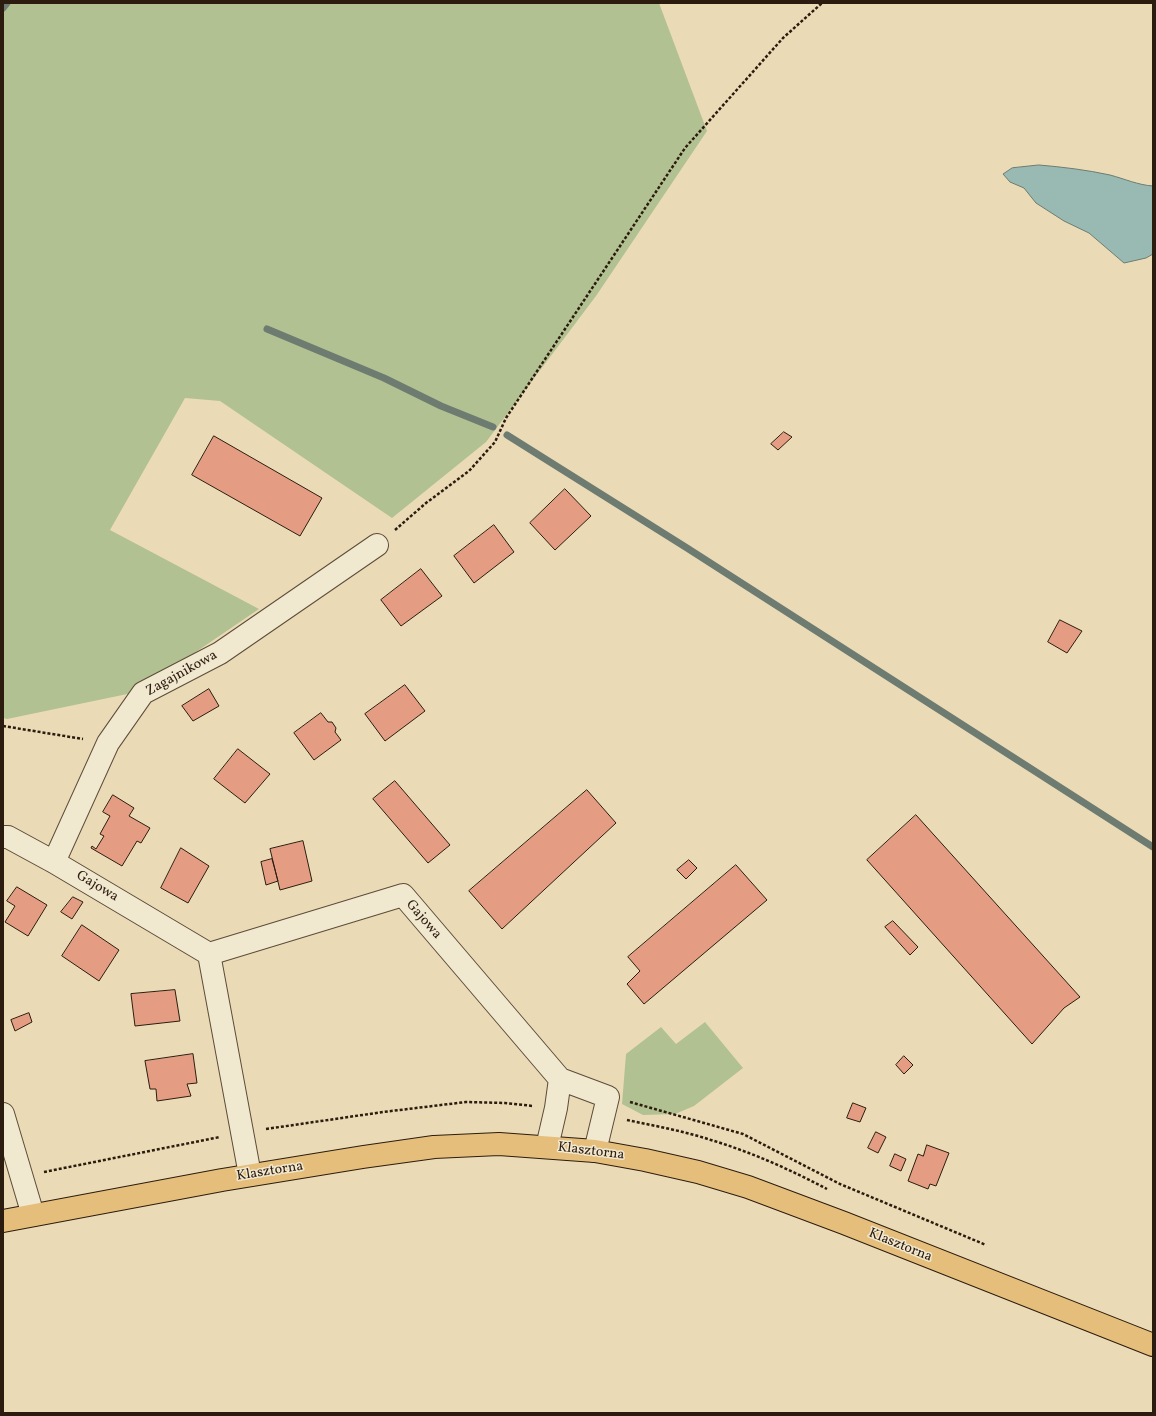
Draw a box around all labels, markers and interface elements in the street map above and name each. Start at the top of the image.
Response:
street label: Zagajnikowa [143,648,221,700]
street label: Gajowa [73,868,121,906]
street label: Gajowa [401,897,445,943]
street label: Klasztorna [557,1140,625,1164]
street label: Klasztorna [236,1158,304,1186]
street label: Klasztorna [866,1226,934,1266]

